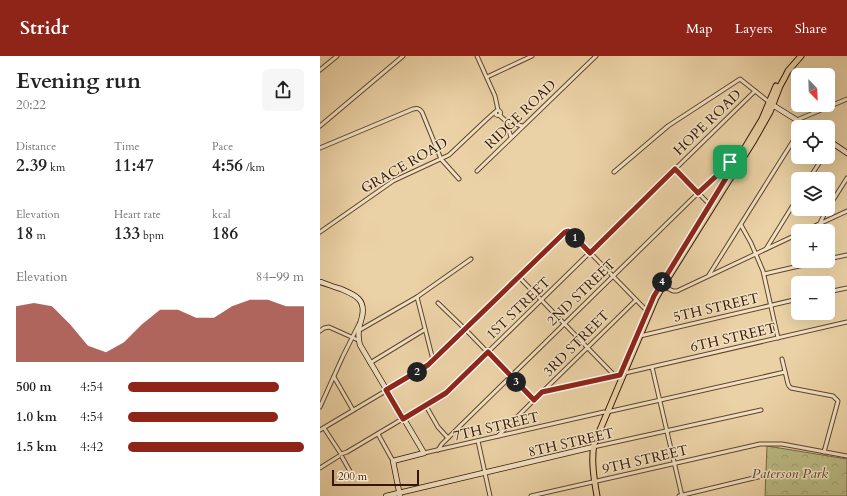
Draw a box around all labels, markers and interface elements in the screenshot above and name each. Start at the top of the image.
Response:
text: Stridr [20,15,69,41]
text: Map [686,19,713,38]
text: Layers [735,19,773,38]
text: Share [795,19,827,38]
text: Evening run [16,66,141,96]
north arrow [791,68,835,112]
map controls [791,68,835,320]
button: share [262,69,304,111]
street label: RIDGE ROAD [480,75,560,153]
street label: HOPE ROAD [669,85,745,160]
text: 20:22 [16,96,46,114]
button: locate [791,120,835,164]
street label: GRACE ROAD [358,133,451,198]
text: Distance [16,139,56,154]
text: Time [114,139,139,154]
text: Pace [212,139,233,154]
pin [713,145,747,179]
icon: arrive [719,151,741,173]
text: 2.39 [16,154,47,177]
text: 11:47 [114,154,154,177]
text: 4:56 [212,154,243,177]
text: km [47,160,65,175]
text: /km [243,160,265,175]
button: layers [791,172,835,216]
text: Elevation [16,207,60,222]
text: Heart rate [114,207,161,222]
text: kcal [212,207,230,222]
text: 18 [16,222,33,245]
text: 133 [114,222,140,245]
text: 186 [212,222,238,245]
button: + [791,224,835,268]
text: m [33,228,46,243]
text: bpm [140,228,164,243]
pin: 1 [565,228,585,248]
text: 1 [572,230,578,245]
street label: 2ND STREET [543,255,620,330]
text: Elevation [16,268,68,286]
text: 84–99 m [256,268,304,286]
pin: 4 [652,272,672,292]
street label: 1ST STREET [482,273,555,344]
text: 4 [659,274,665,289]
button: − [791,276,835,320]
street label: 5TH STREET [671,288,761,327]
street label: 3RD STREET [539,306,614,381]
street label: 6TH STREET [688,318,778,357]
pin: 2 [407,362,427,382]
text: 2 [414,364,420,379]
pin: 3 [506,372,526,392]
text: 3 [513,374,519,389]
text: 500 m [16,378,51,396]
text: 4:54 [80,378,103,396]
street label: 7TH STREET [451,407,541,446]
text: 1.0 km [16,408,57,426]
text: 4:54 [80,408,103,426]
street label: 8TH STREET [526,423,616,462]
text: 1.5 km [16,438,57,456]
text: 4:42 [80,438,103,456]
street label: 9TH STREET [600,440,690,479]
park label: Paterson Park [752,464,828,483]
scale bar [332,468,419,487]
text: 200 m [338,469,367,484]

